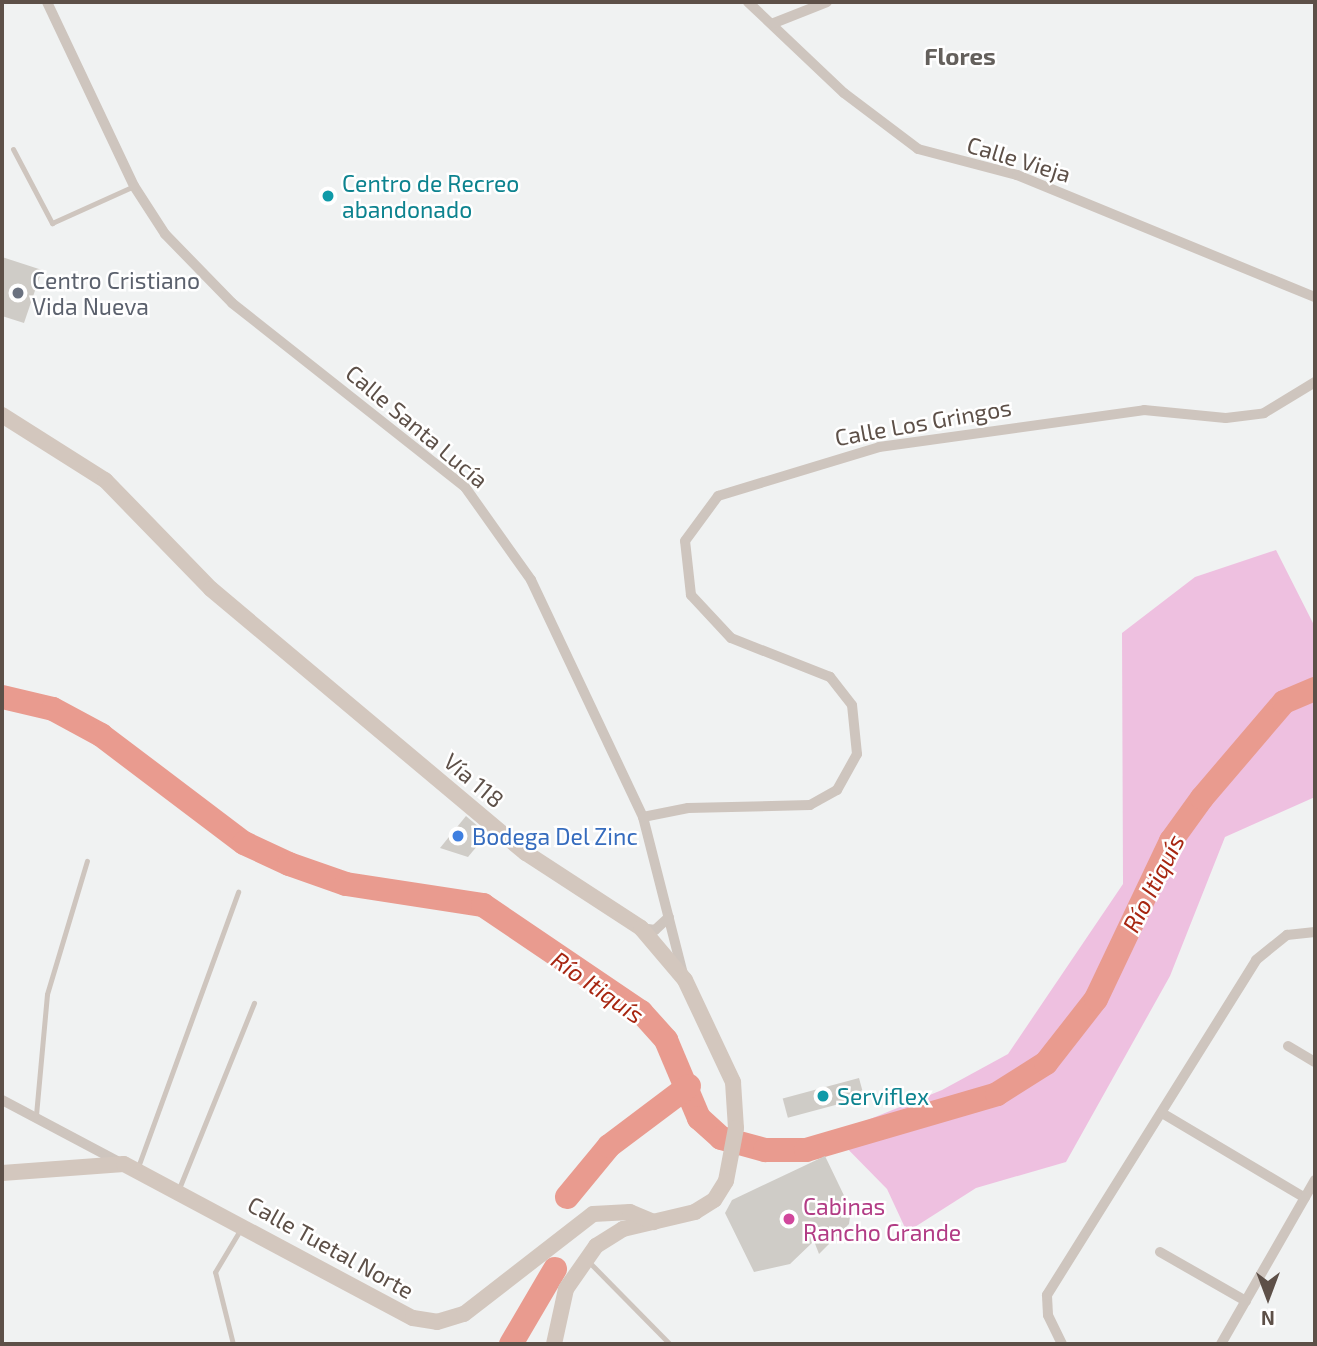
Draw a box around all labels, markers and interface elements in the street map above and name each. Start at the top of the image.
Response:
district label: Flores [924,42,996,70]
street label: Calle Vieja [964,130,1074,188]
place label: Centro de Recreo abandonado [342,169,519,223]
marker: Centro de Recreo abandonado [320,188,336,204]
place label: Centro Cristiano Vida Nueva [32,266,200,320]
marker: Centro Cristiano Vida Nueva [10,285,26,301]
street label: Calle Santa Lucía [340,359,494,493]
street label: Calle Los Gringos [833,393,1013,451]
street label: Vía 118 [438,747,510,813]
place label: Bodega Del Zinc [472,822,638,850]
marker: Bodega Del Zinc [450,828,466,844]
water label: Río Itiquís [1116,829,1190,937]
water label: Río Itiquís [546,945,650,1029]
place label: Serviflex [837,1082,929,1110]
marker: Serviflex [815,1088,831,1104]
street label: Calle Tuetal Norte [243,1190,419,1304]
place label: Cabinas Rancho Grande [803,1192,961,1246]
marker: Cabinas Rancho Grande [781,1211,797,1227]
north arrow [1233,1262,1303,1332]
text: N [1261,1307,1275,1330]

